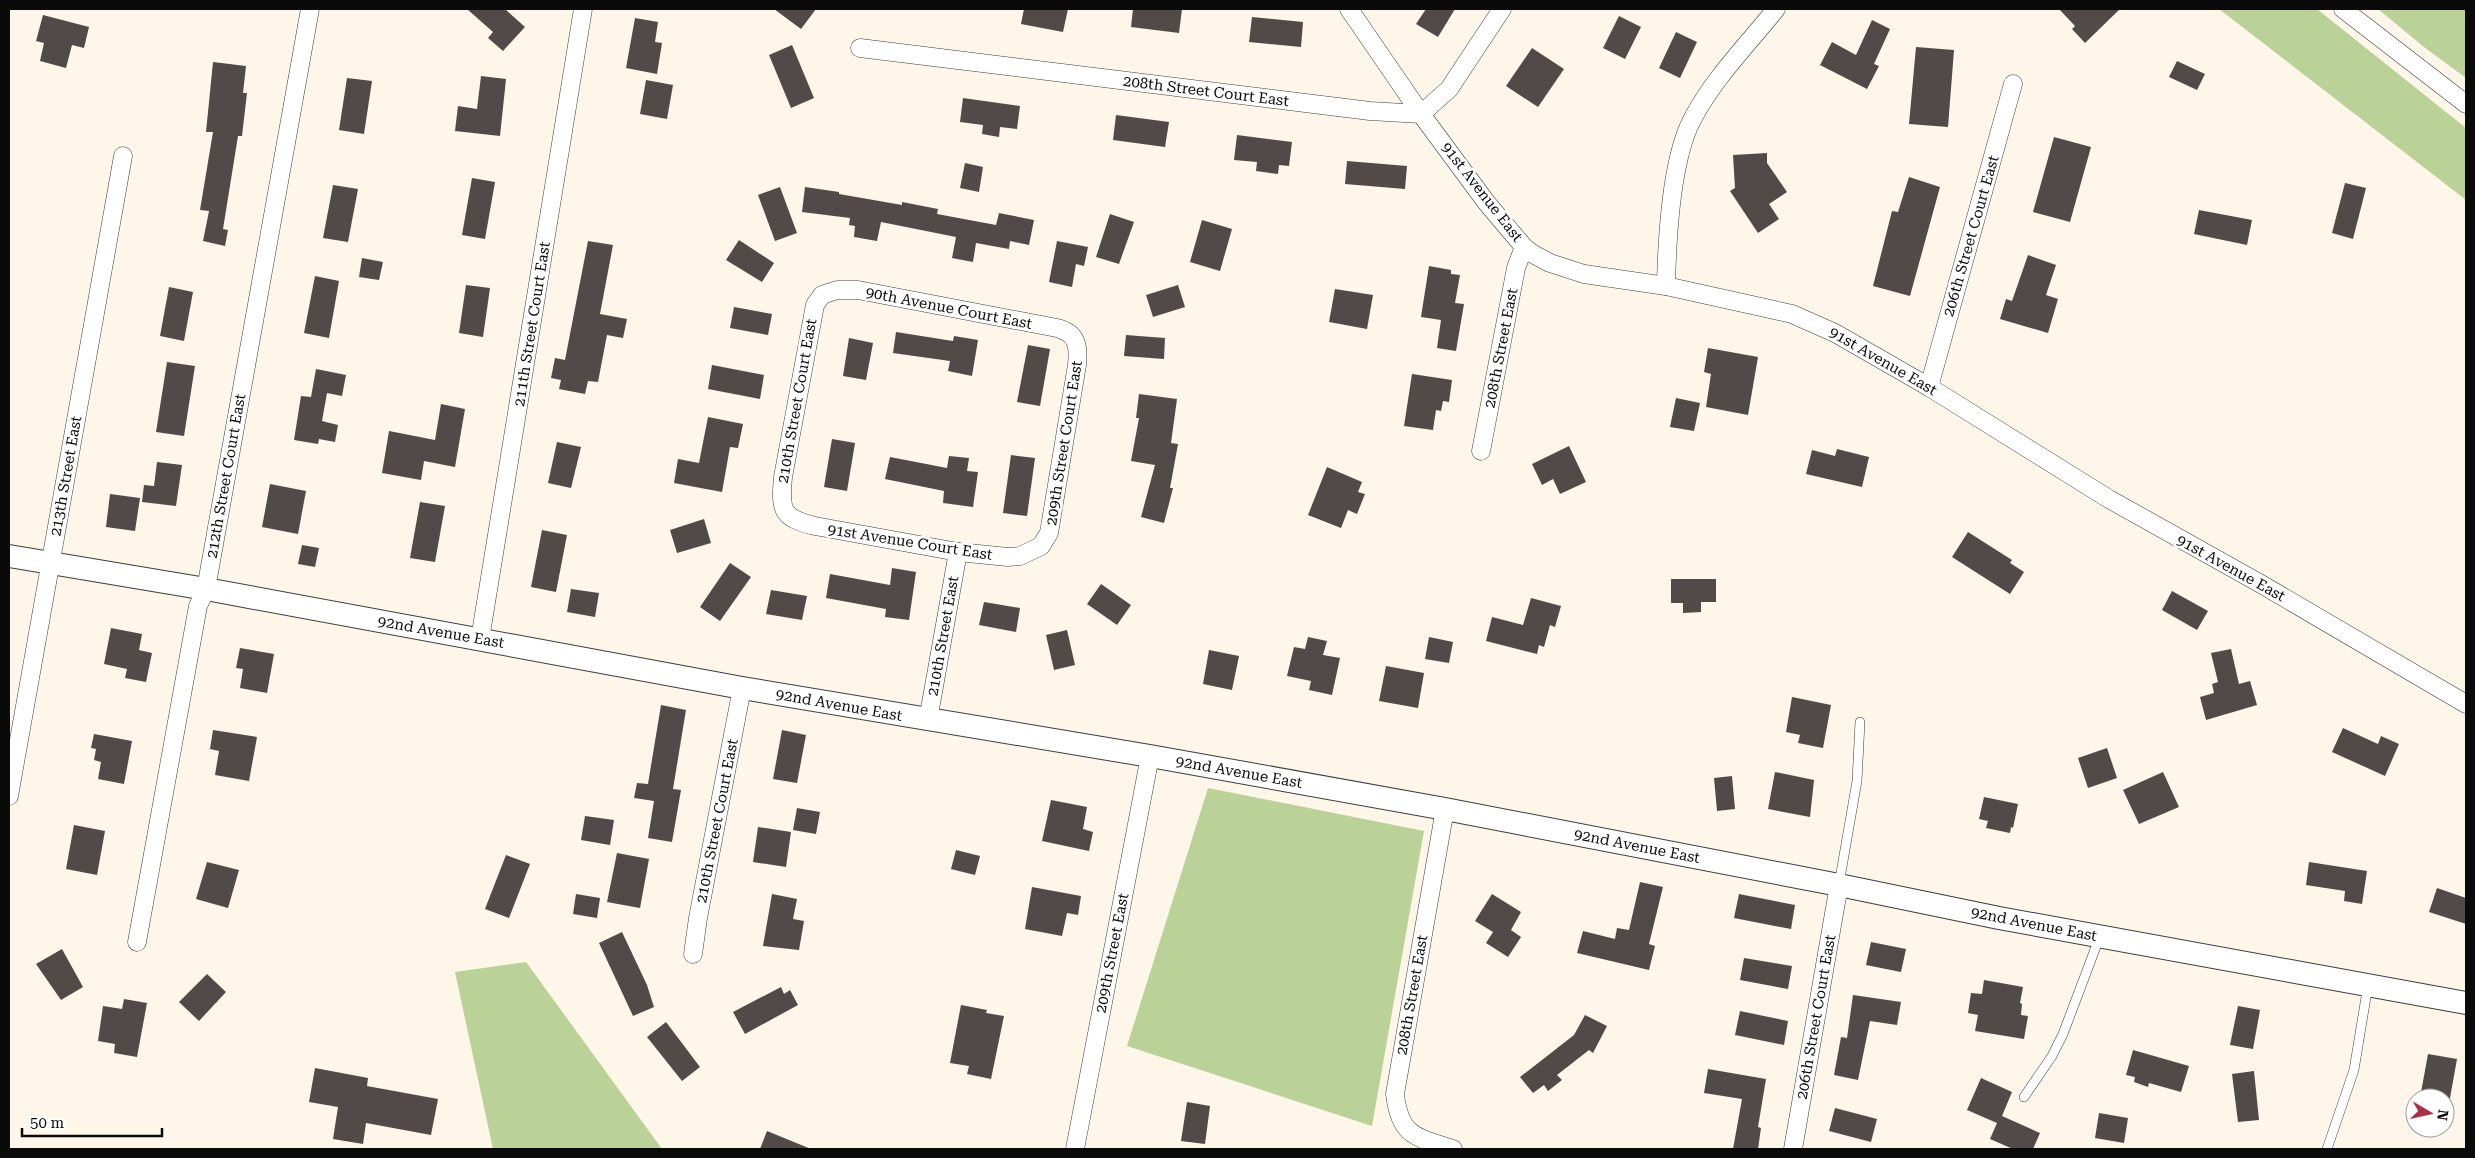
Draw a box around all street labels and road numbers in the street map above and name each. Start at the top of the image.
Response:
street label: 208th Street Court East [1122,72,1290,110]
street label: 91st Avenue East [1438,139,1527,246]
street label: 206th Street Court East [1939,153,2003,319]
street label: 211th Street Court East [510,240,554,408]
street label: 90th Avenue Court East [864,283,1034,333]
street label: 208th Street East [1481,286,1522,409]
street label: 210th Street Court East [774,317,820,485]
street label: 91st Avenue East [1826,323,1940,399]
street label: 209th Street Court East [1042,359,1086,527]
street label: 212th Street Court East [203,392,249,560]
street label: 213th Street East [47,414,85,537]
street label: 91st Avenue Court East [826,520,994,564]
street label: 91st Avenue East [2174,531,2289,605]
street label: 210th Street East [924,574,962,697]
street label: 92nd Avenue East [376,612,506,652]
street label: 92nd Avenue East [774,685,904,725]
street label: 210th Street Court East [692,737,742,905]
street label: 92nd Avenue East [1174,752,1304,792]
street label: 92nd Avenue East [1572,825,1702,867]
street label: 209th Street East [1092,891,1133,1014]
street label: 92nd Avenue East [1969,903,2099,945]
street label: 208th Street East [1393,933,1431,1056]
street label: 206th Street Court East [1793,933,1839,1101]

